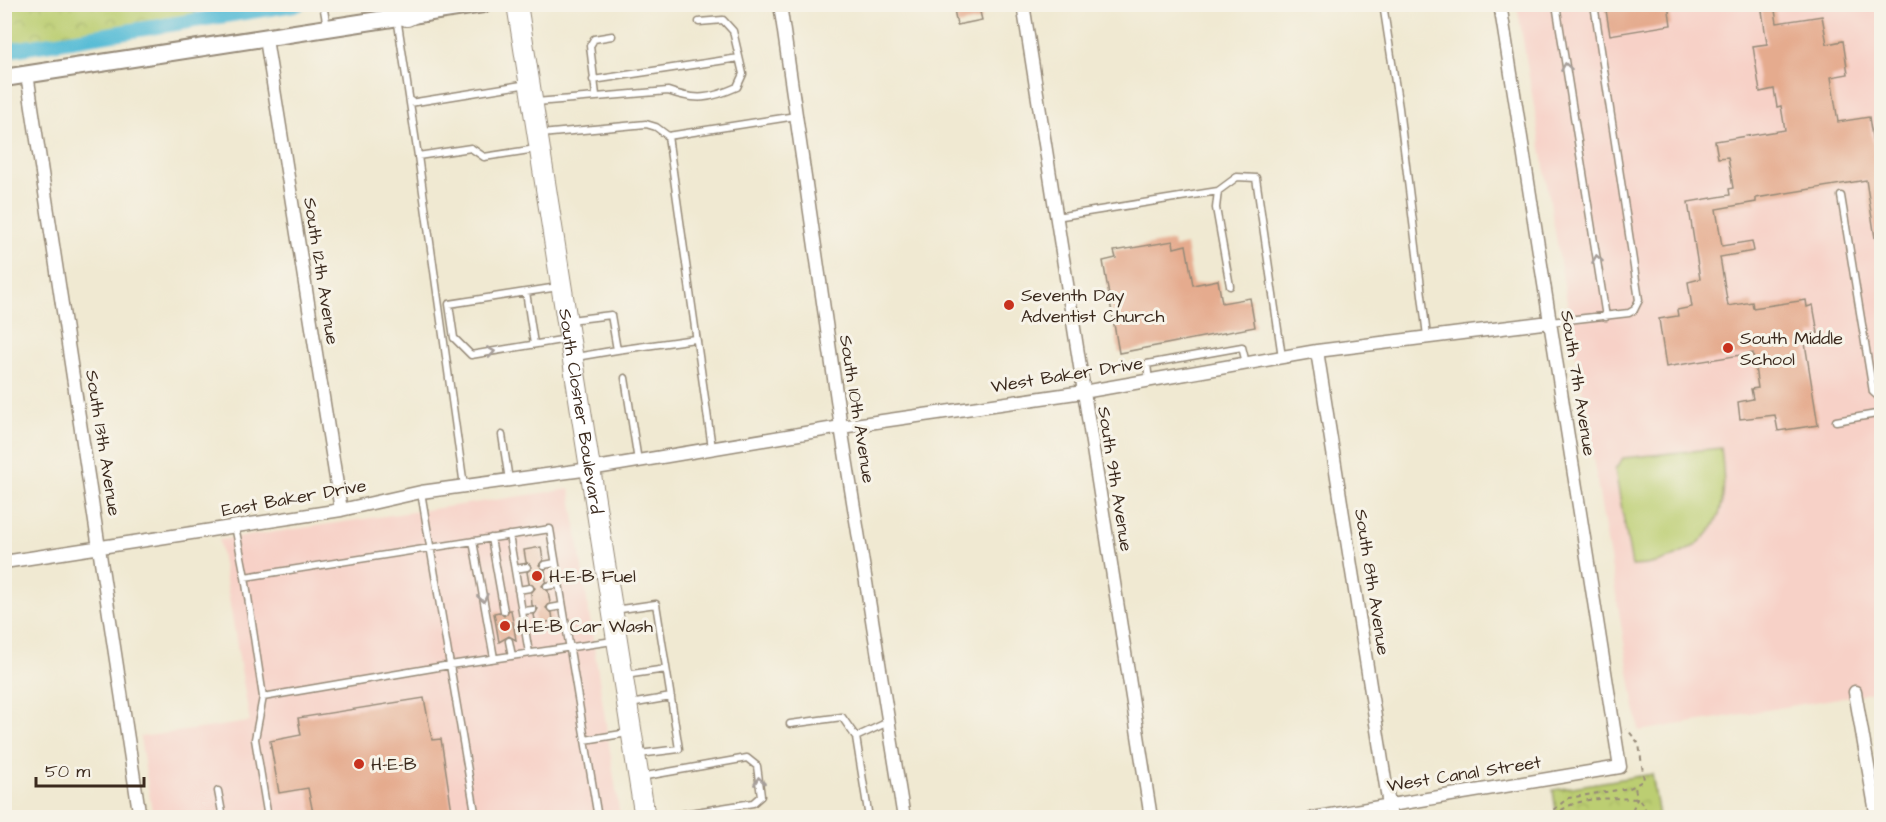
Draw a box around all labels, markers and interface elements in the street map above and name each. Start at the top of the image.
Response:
one-way arrow [1560,62,1573,72]
street label: South 12th Avenue [297,196,345,347]
one-way arrow [1591,254,1603,264]
place label: Seventh Day Adventist Church [1021,283,1164,329]
marker: Seventh Day Adventist Church [1002,298,1016,312]
street label: South Closner Boulevard [553,307,609,515]
street label: South 7th Avenue [1554,308,1602,458]
place label: South Middle School [1740,326,1843,372]
street label: South 10th Avenue [833,333,881,485]
marker: South Middle School [1721,341,1735,355]
one-way arrow [487,346,496,358]
street label: West Baker Drive [989,351,1145,399]
street label: South 13th Avenue [79,368,127,518]
street label: South 9th Avenue [1091,405,1139,553]
street label: East Baker Drive [220,473,369,523]
street label: South 8th Avenue [1348,507,1396,657]
place label: H-E-B Fuel [549,564,636,589]
marker: H-E-B Fuel [530,569,544,583]
one-way arrow [476,593,489,603]
place label: H-E-B Car Wash [517,614,653,639]
marker: H-E-B Car Wash [498,619,512,633]
street label: West Canal Street [1385,749,1544,799]
scale bar [36,750,144,788]
place label: H-E-B [371,752,417,777]
marker: H-E-B [352,757,366,771]
text: 50 m [45,759,90,784]
one-way arrow [753,776,765,786]

